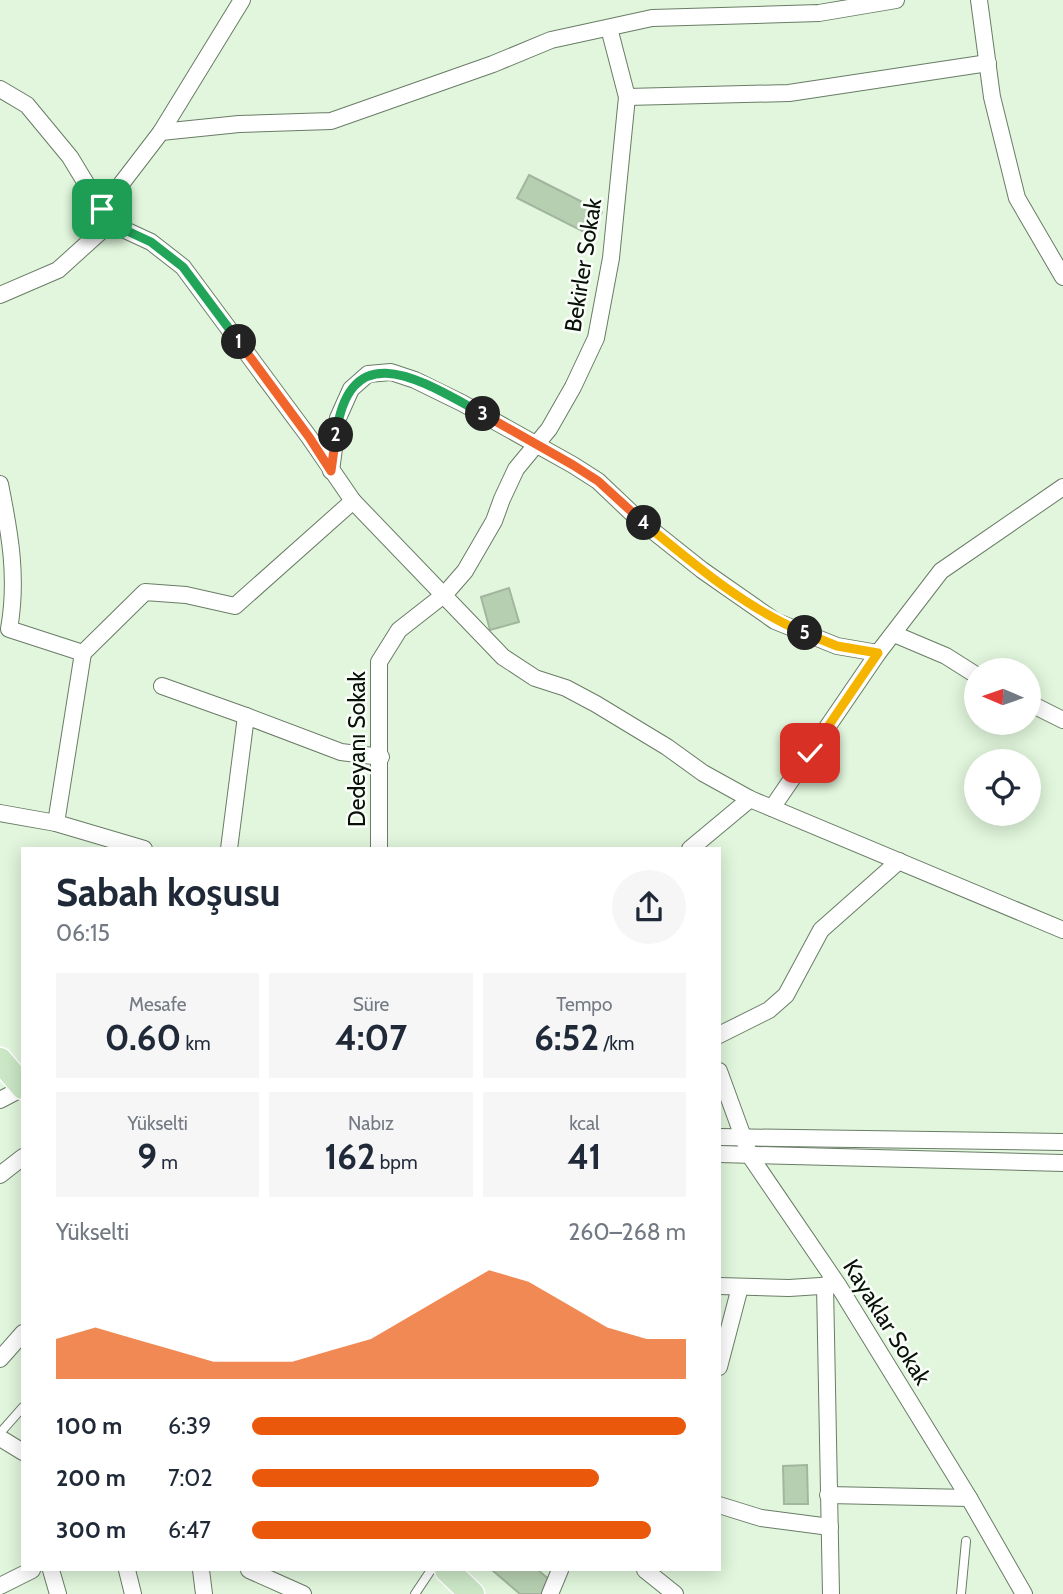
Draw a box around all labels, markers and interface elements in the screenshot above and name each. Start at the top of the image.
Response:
pin [72,179,132,239]
icon: arrive [83,190,121,228]
street label: Bekirler Sokak [559,195,608,334]
pin: 1 [222,324,256,360]
text: 1 [235,330,242,353]
pin: 3 [466,396,500,432]
text: 3 [477,402,488,425]
pin: 2 [318,418,354,452]
text: 2 [330,423,341,446]
pin: 4 [626,505,662,540]
text: 4 [638,511,649,534]
pin: 5 [788,616,822,650]
text: 5 [799,621,810,644]
north arrow [964,658,1041,735]
map controls [964,658,1041,826]
street label: Dedeyanı Sokak [343,670,371,827]
pin [780,723,840,783]
icon: check [791,734,829,772]
button: locate [964,749,1041,826]
text: Sabah koşusu [56,869,280,916]
button: share [612,870,686,944]
text: 06:15 [56,919,110,947]
text: Mesafe [129,993,186,1016]
text: Süre [353,993,389,1016]
text: Tempo [556,993,612,1016]
text: 0.60 [105,1016,181,1059]
text: 4:07 [335,1016,407,1059]
text: 6:52 [534,1016,599,1059]
text: km [181,1032,211,1055]
text: /km [599,1032,634,1055]
text: Yükselti [127,1112,188,1135]
text: Nabız [348,1112,394,1135]
text: kcal [569,1112,599,1135]
text: 9 [137,1135,157,1178]
text: 162 [324,1135,376,1178]
text: 41 [567,1135,602,1178]
text: m [157,1151,178,1174]
text: bpm [376,1151,418,1174]
text: Yükselti [56,1218,129,1246]
text: 260–268 m [568,1218,686,1246]
street label: Kayaklar Sokak [837,1254,937,1391]
text: 100 m [56,1412,122,1440]
text: 6:39 [168,1412,211,1440]
text: 200 m [56,1464,126,1492]
text: 7:02 [168,1464,212,1492]
text: 300 m [56,1516,126,1544]
text: 6:47 [168,1516,211,1544]

